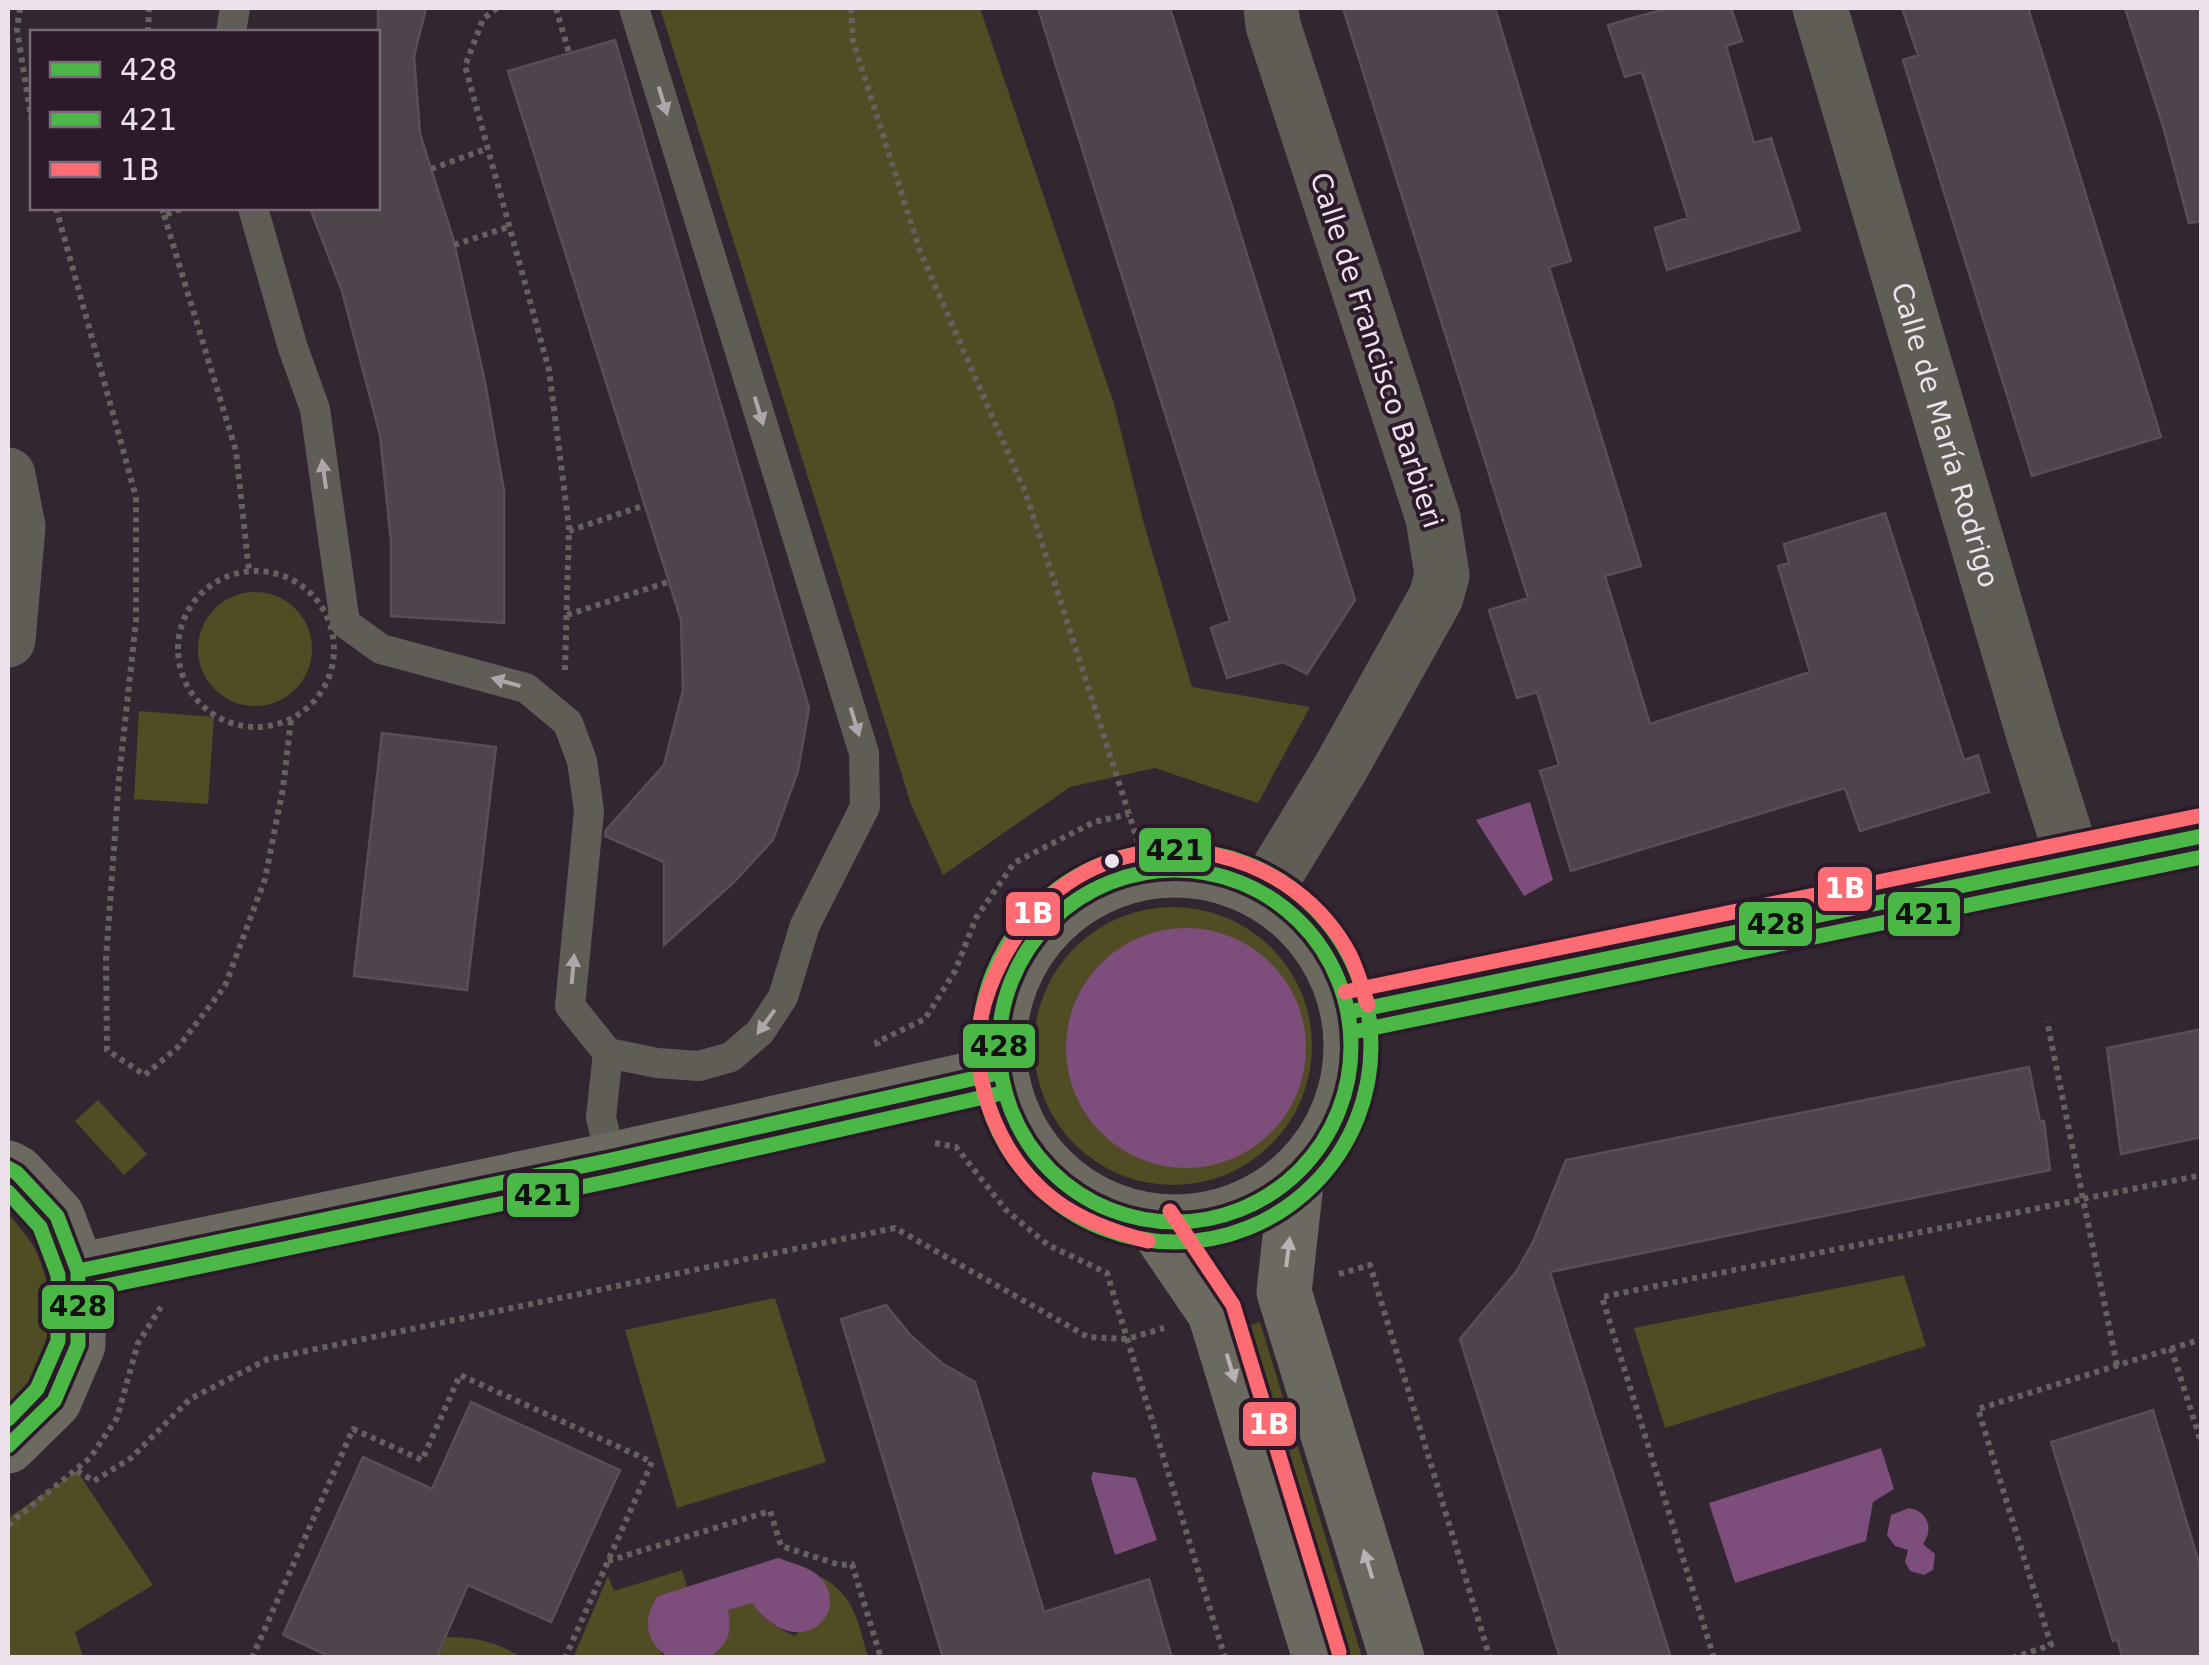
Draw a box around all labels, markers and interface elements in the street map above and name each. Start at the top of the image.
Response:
legend [30,30,380,210]
text: 428 [120,52,177,87]
one-way arrow [656,86,671,116]
text: 421 [120,102,177,137]
text: 1B [120,152,160,187]
street label: Calle de Francisco Barbieri [1303,168,1450,532]
street label: Calle de María Rodrigo [1885,279,2005,592]
one-way arrow [752,396,767,426]
one-way arrow [315,458,331,489]
one-way arrow [490,674,521,690]
one-way arrow [848,707,863,737]
line badge: 421 [1137,826,1213,874]
text: 421 [1146,834,1204,867]
unlabelled marker [1102,851,1122,871]
line badge: 1B [1816,865,1874,913]
text: 1B [1825,872,1865,905]
line badge: 1B [1004,890,1062,938]
line badge: 421 [1886,890,1962,938]
text: 1B [1013,897,1053,930]
text: 421 [1895,898,1953,931]
line badge: 428 [1737,900,1814,948]
text: 428 [1747,908,1805,941]
one-way arrow [566,953,582,984]
one-way arrow [756,1009,776,1035]
line badge: 428 [961,1022,1037,1070]
text: 428 [970,1030,1028,1063]
line badge: 421 [505,1171,581,1219]
text: 421 [514,1179,572,1212]
one-way arrow [1280,1236,1296,1268]
line badge: 428 [40,1283,116,1331]
text: 428 [49,1290,107,1323]
one-way arrow [1225,1353,1240,1383]
line badge: 1B [1241,1400,1298,1448]
text: 1B [1249,1408,1289,1441]
one-way arrow [1360,1549,1375,1579]

